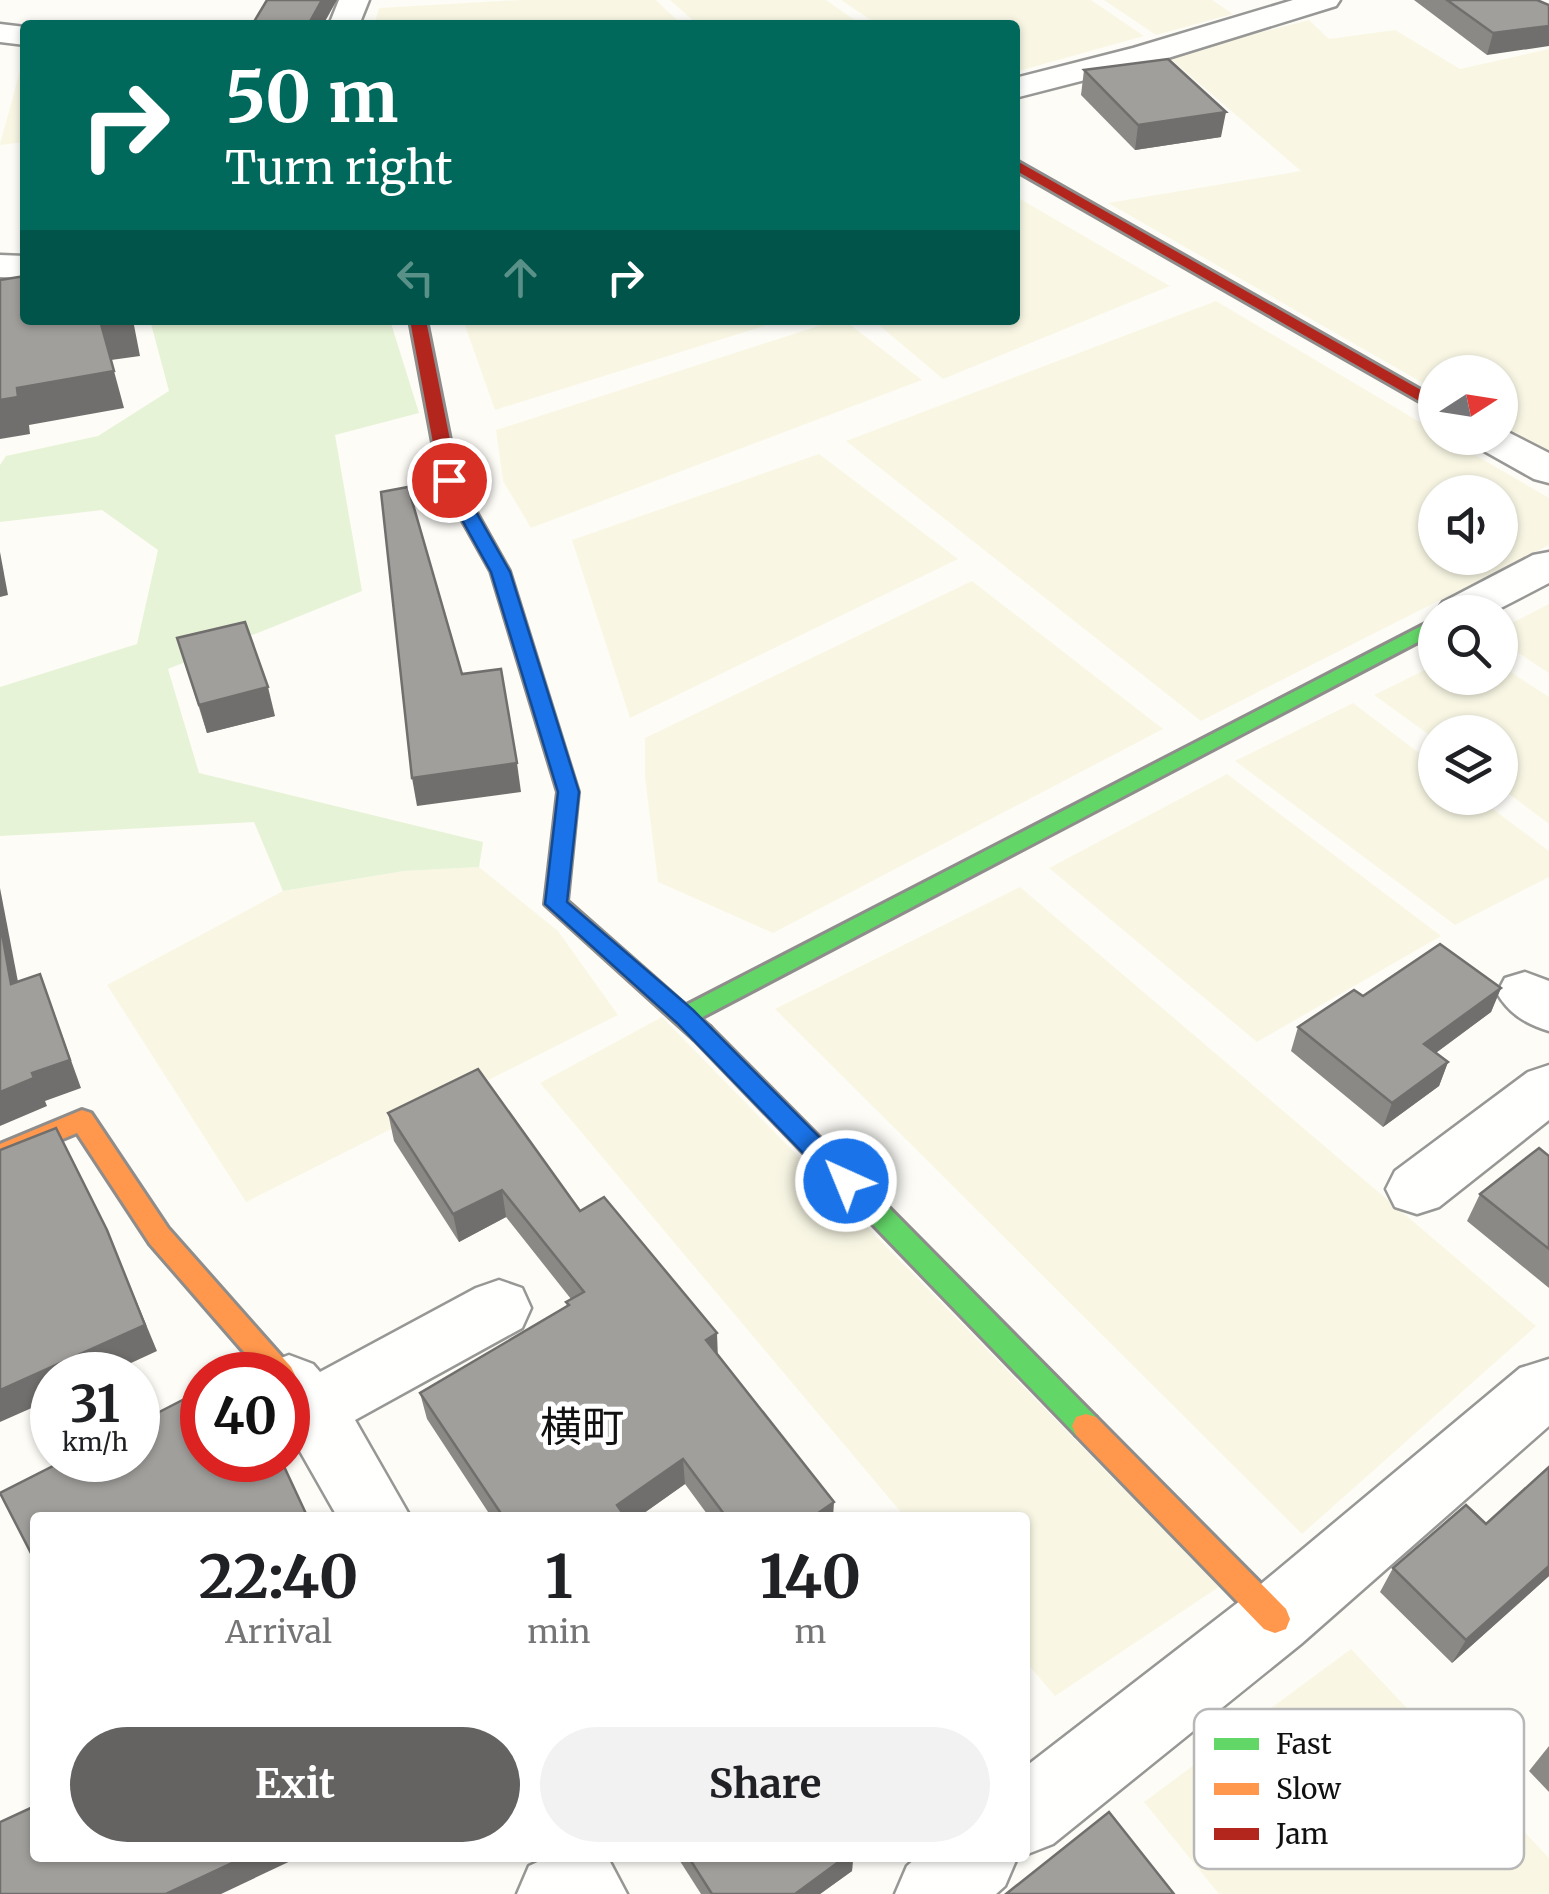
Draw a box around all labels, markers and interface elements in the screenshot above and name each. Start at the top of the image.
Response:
text: 50 m [225,53,398,141]
icon: right [60,60,190,190]
text: Turn right [225,140,453,196]
icon: left [388,250,443,305]
icon: ahead [493,250,548,305]
icon: right [598,250,653,305]
north arrow [1418,355,1518,455]
map controls [1418,355,1518,815]
pin [407,438,492,523]
icon: arrive [422,453,477,508]
button: sound [1418,475,1518,575]
button: search [1418,595,1518,695]
button: layers [1418,715,1518,815]
position arrow [794,1129,898,1233]
speed limit sign: 40 [180,1352,310,1482]
text: 31 [70,1373,120,1436]
district label: 横町 [540,1401,624,1453]
text: km/h [62,1426,128,1458]
text: 22:40 [199,1539,358,1614]
text: 1 [545,1539,573,1614]
text: 140 [759,1539,861,1614]
text: Arrival [225,1612,332,1652]
text: min [527,1612,591,1652]
text: m [794,1612,826,1652]
legend [1194,1709,1524,1869]
text: Fast [1276,1726,1332,1762]
button: Exit [70,1727,520,1842]
button: Share [540,1727,990,1842]
text: Slow [1276,1771,1341,1807]
text: Jam [1275,1816,1329,1852]

